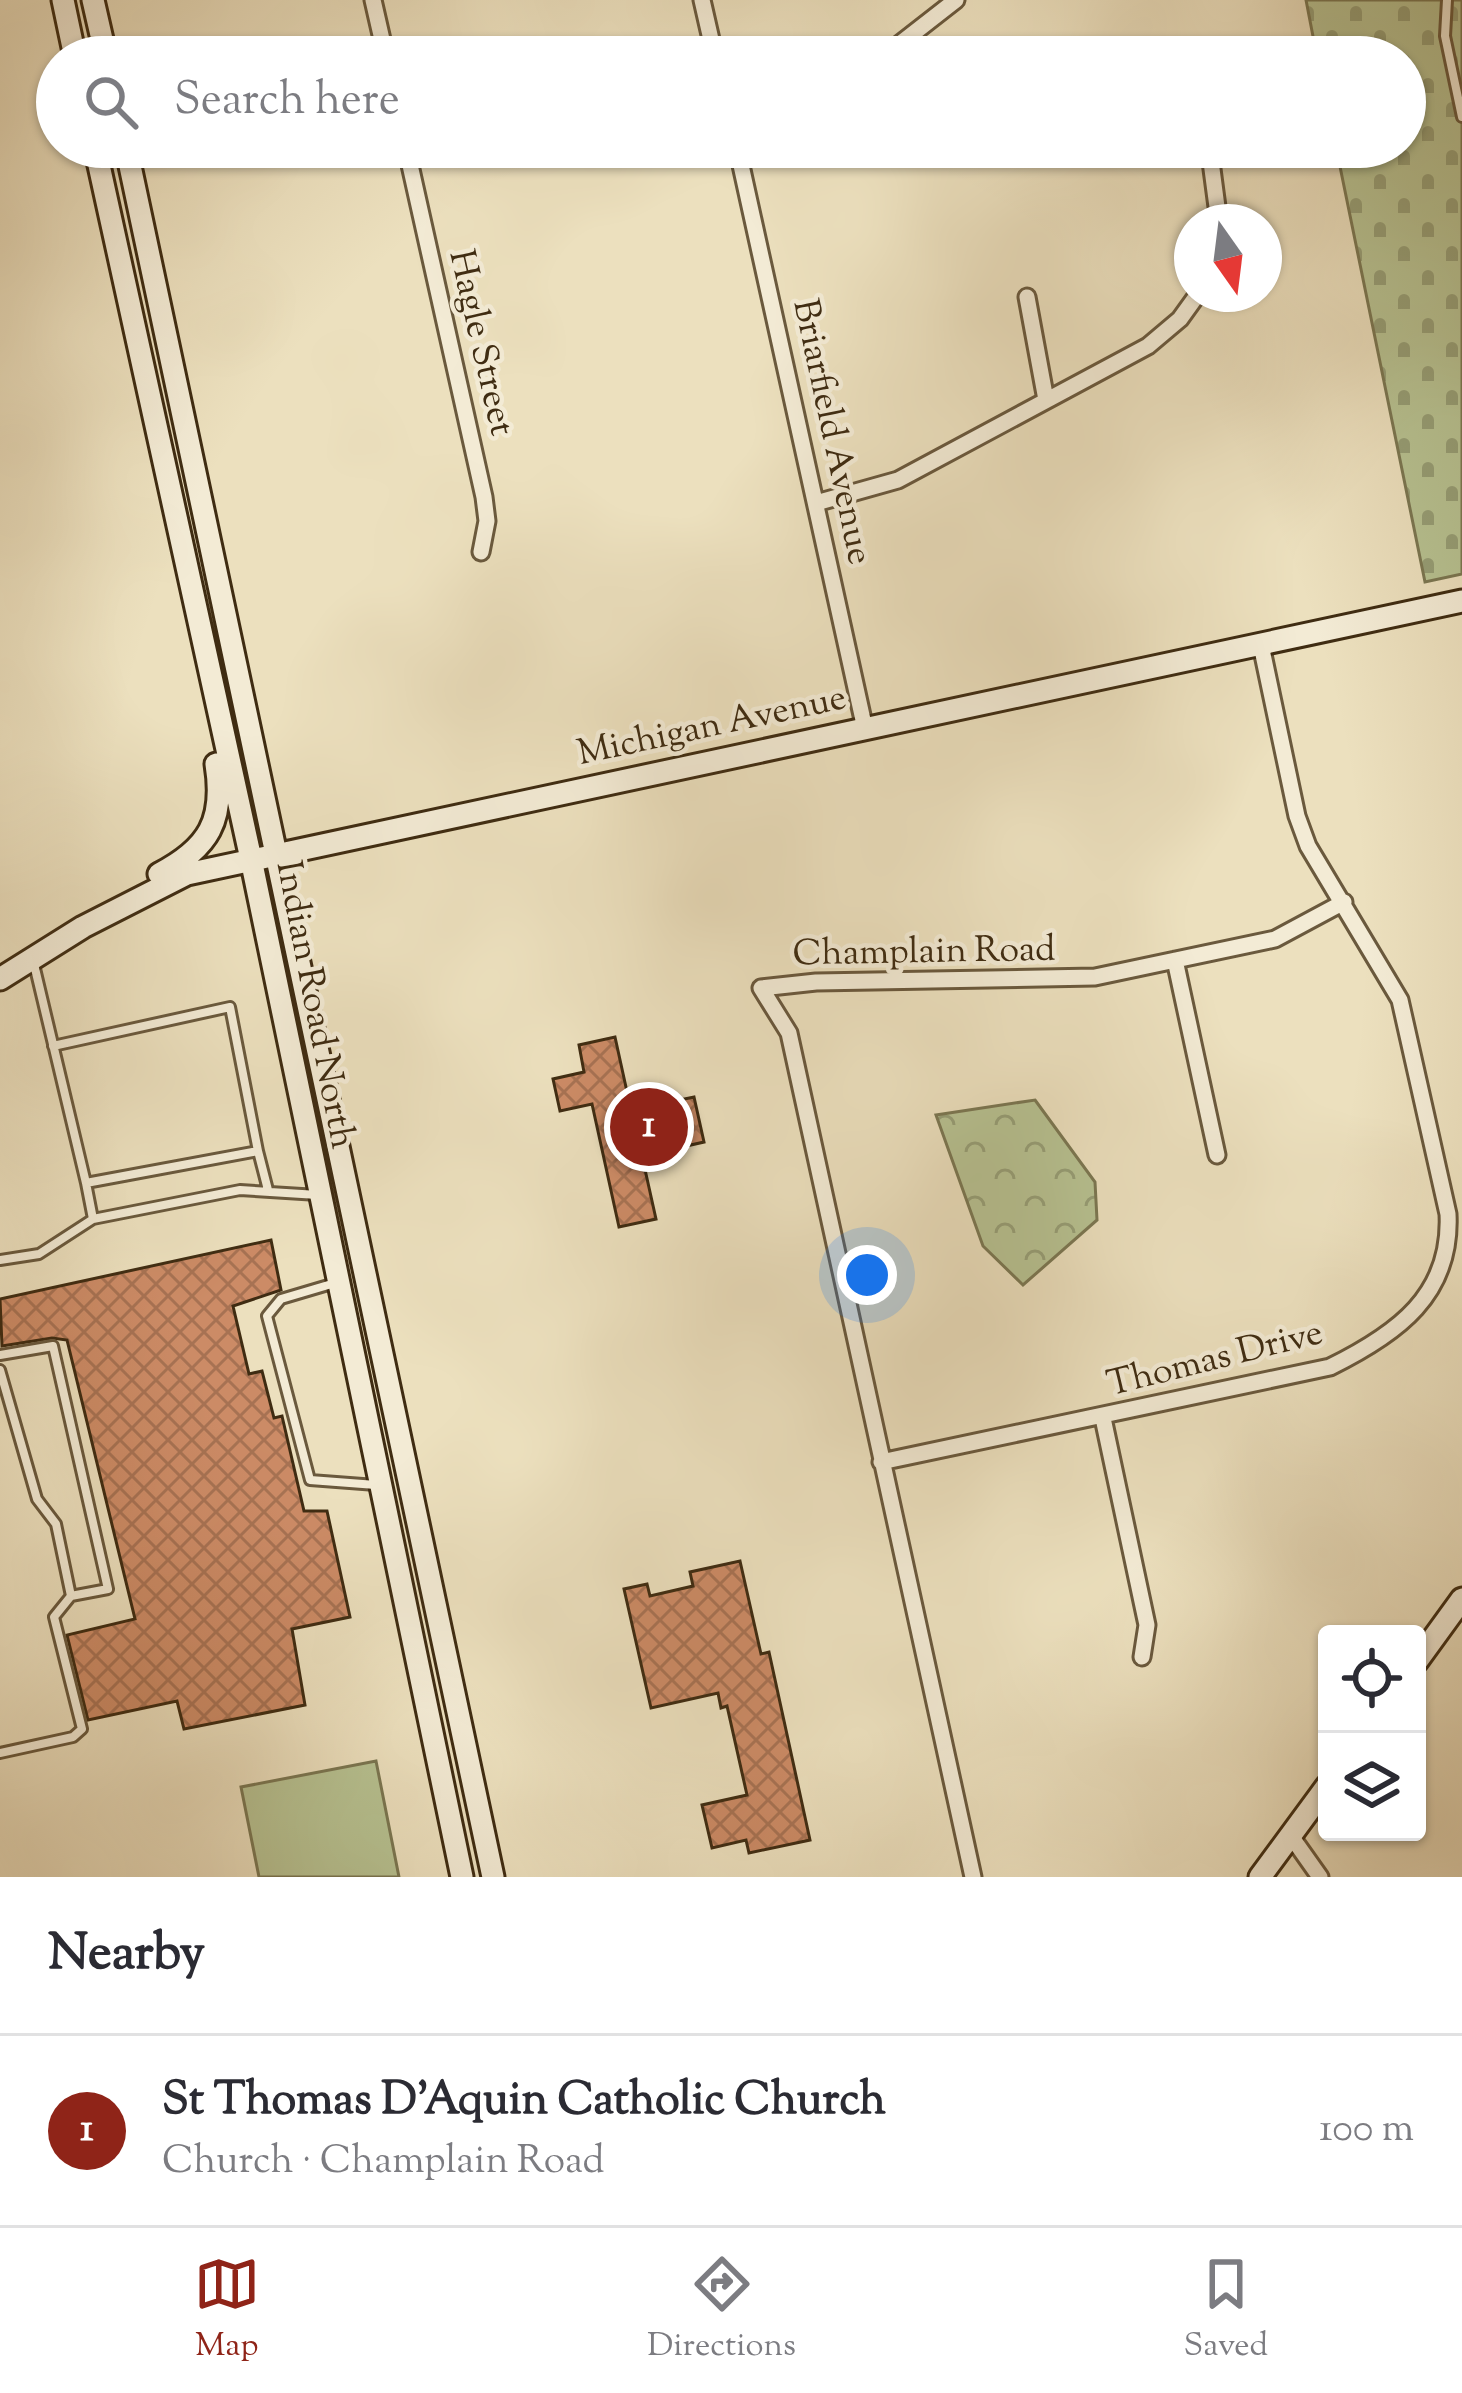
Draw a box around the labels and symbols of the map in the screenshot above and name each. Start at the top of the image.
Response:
north arrow [1174,204,1282,312]
street label: Hagle Street [433,245,527,441]
street label: Briarfield Avenue [777,295,885,569]
street label: Michigan Avenue [573,673,851,781]
street label: Indian Road North [261,857,367,1153]
street label: Champlain Road [792,925,1056,981]
pin: 1 [610,1082,688,1172]
your location [837,1245,897,1305]
street label: Thomas Drive [1102,1308,1328,1412]

